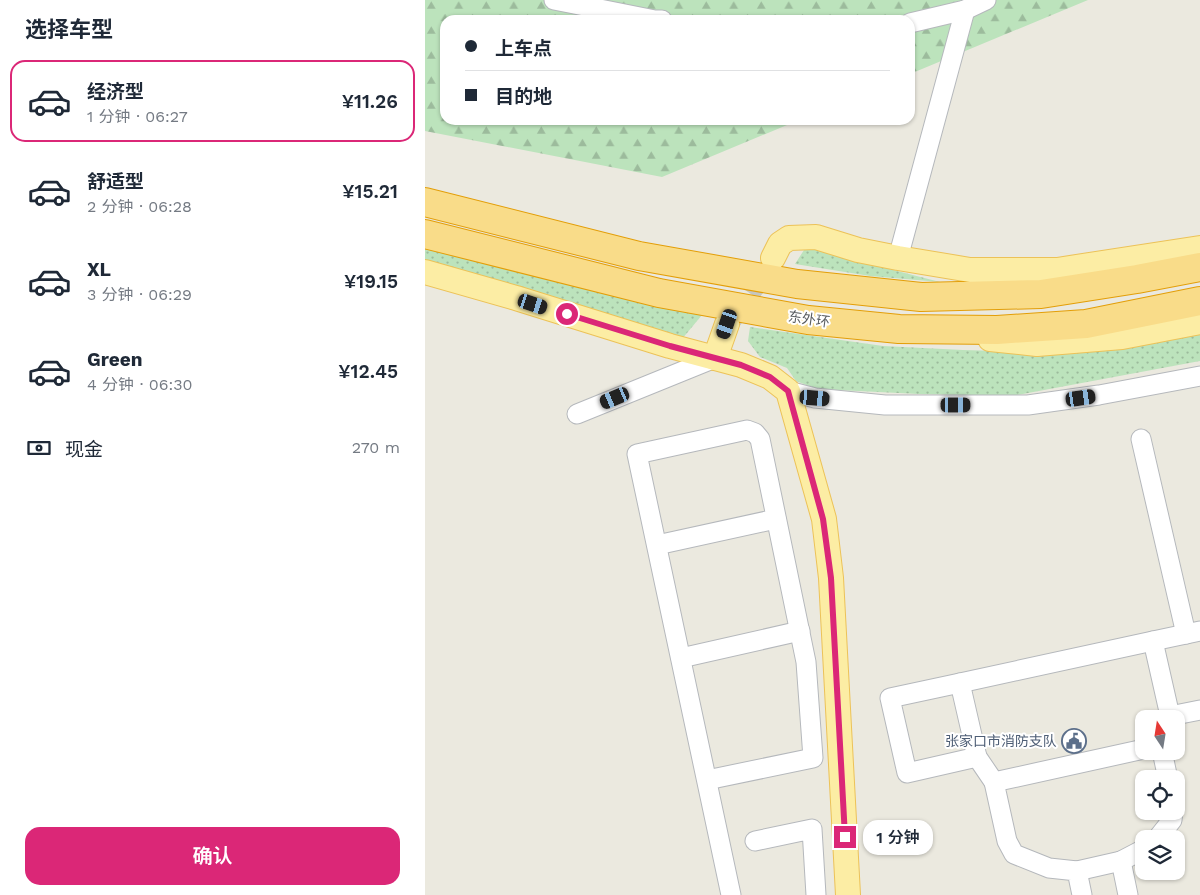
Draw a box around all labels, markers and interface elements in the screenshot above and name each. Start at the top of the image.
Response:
text: 选择车型 [25,17,113,42]
text: 上车点 [495,37,552,60]
icon: car [27,79,72,124]
text: 经济型 [87,80,144,103]
text: 目的地 [495,85,552,108]
text: ¥11.26 [342,90,398,113]
text: 1 分钟 · 06:27 [87,107,188,126]
icon: car [27,169,72,214]
text: 舒适型 [87,170,144,193]
text: ¥15.21 [342,180,398,203]
text: 2 分钟 · 06:28 [87,197,192,216]
text: XL [87,258,111,281]
icon: car [27,259,72,304]
text: ¥19.15 [344,270,398,293]
text: 3 分钟 · 06:29 [87,285,192,304]
car [516,292,549,316]
route start [556,303,578,325]
car [715,307,738,341]
street label: 东外环 [787,308,831,330]
text: Green [87,348,143,371]
icon: car [27,349,72,394]
text: ¥12.45 [338,360,398,383]
text: 4 分钟 · 06:30 [87,375,192,394]
car [598,385,631,411]
car [1065,388,1096,408]
car [799,389,830,407]
car [941,398,971,413]
icon: cash [25,434,53,462]
text: 现金 [65,438,103,461]
text: 270 m [352,438,400,457]
north arrow [1135,710,1185,760]
map controls [1135,710,1185,880]
public building icon: 张家口市消防支队 [1061,728,1087,754]
place label: 张家口市消防支队 [945,733,1057,749]
button: locate [1135,770,1185,820]
callout: 1 分钟 [863,820,933,854]
route end [834,826,856,848]
button: 确认 [25,827,400,885]
text: 1 分钟 [876,828,920,847]
button: layers [1135,830,1185,880]

